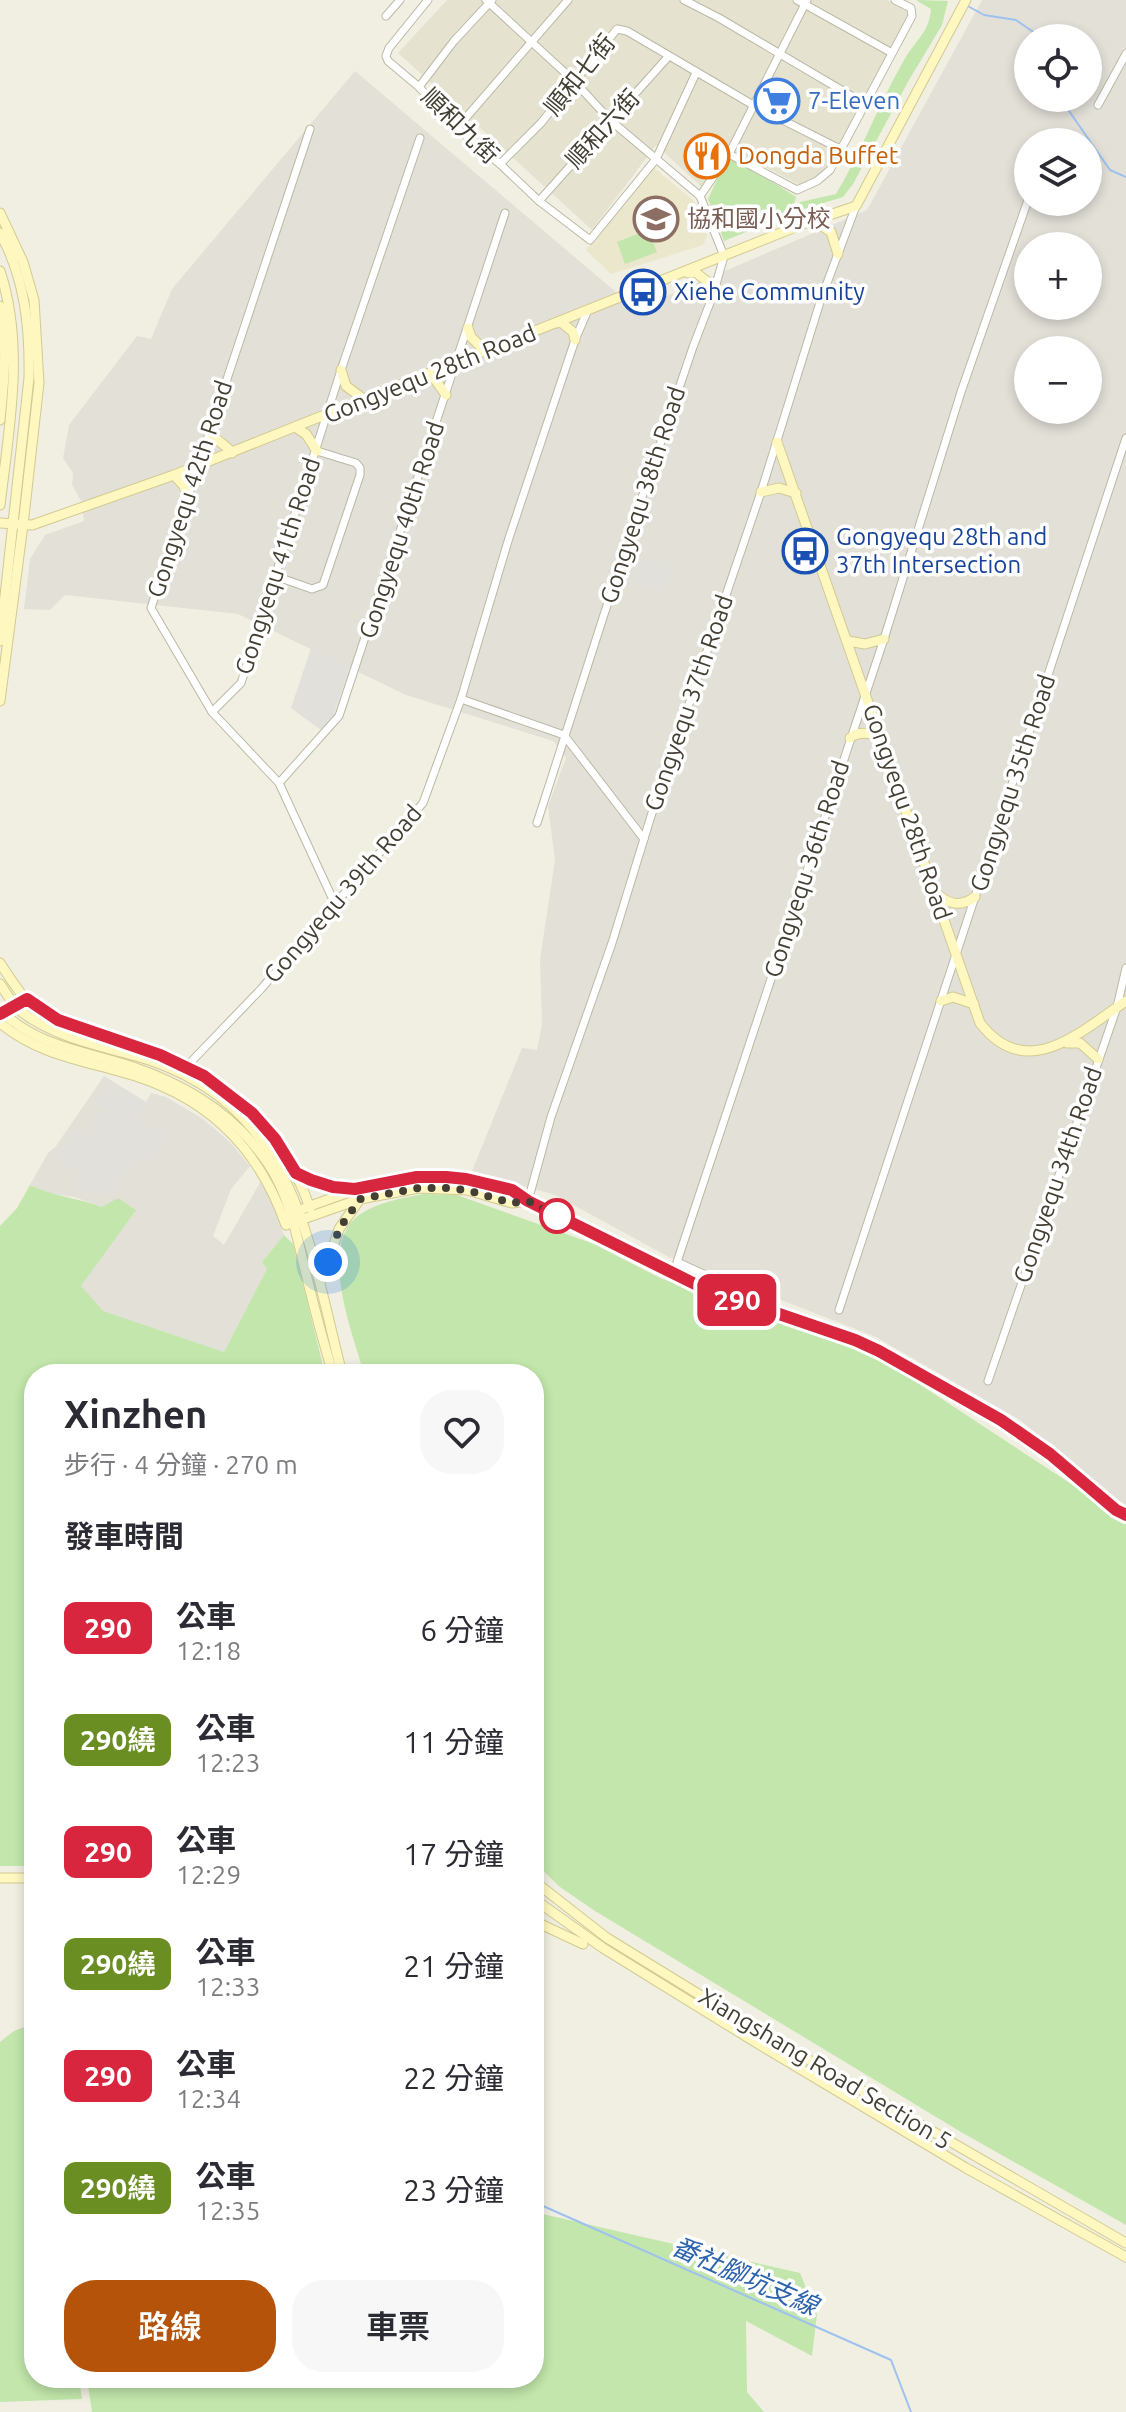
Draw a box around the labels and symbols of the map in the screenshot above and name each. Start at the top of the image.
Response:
street label: 順和七街 [539,29,620,120]
supermarket icon: 7-Eleven [753,77,801,125]
street label: 順和九街 [416,83,504,169]
street label: 順和六街 [560,84,645,173]
place label: 7-Eleven [808,87,900,114]
restaurant icon: Dongda Buffet [683,132,731,180]
place label: Dongda Buffet [738,142,899,169]
school or university icon: 協和國小分校 [632,195,680,243]
place label: 協和國小分校 [687,205,831,232]
bus stop icon: Xiehe Community [619,268,667,316]
place label: Xiehe Community [674,278,865,305]
street label: Gongyequ 28th Road [320,319,540,428]
street label: Gongyequ 42th Road [142,377,237,601]
street label: Gongyequ 38th Road [595,383,690,607]
street label: Gongyequ 40th Road [354,418,449,642]
street label: Gongyequ 41th Road [230,454,325,678]
place label: Gongyequ 28th and 37th Intersection [836,523,1047,578]
bus stop icon: Gongyequ 28th and 37th Intersection [781,527,829,575]
street label: Gongyequ 37th Road [639,591,738,814]
street label: Gongyequ 35th Road [965,671,1060,895]
street label: Gongyequ 28th Road [858,700,957,923]
street label: Gongyequ 36th Road [759,757,854,981]
street label: Gongyequ 39th Road [258,799,427,988]
street label: Gongyequ 34th Road [1008,1063,1107,1286]
unlabelled marker [540,1199,574,1233]
your location [308,1242,348,1282]
line badge: 290 [691,1274,783,1326]
street label: Xiangshang Road Section 5 [694,1982,956,2155]
water label: 番社腳坑支線 [668,2231,825,2322]

